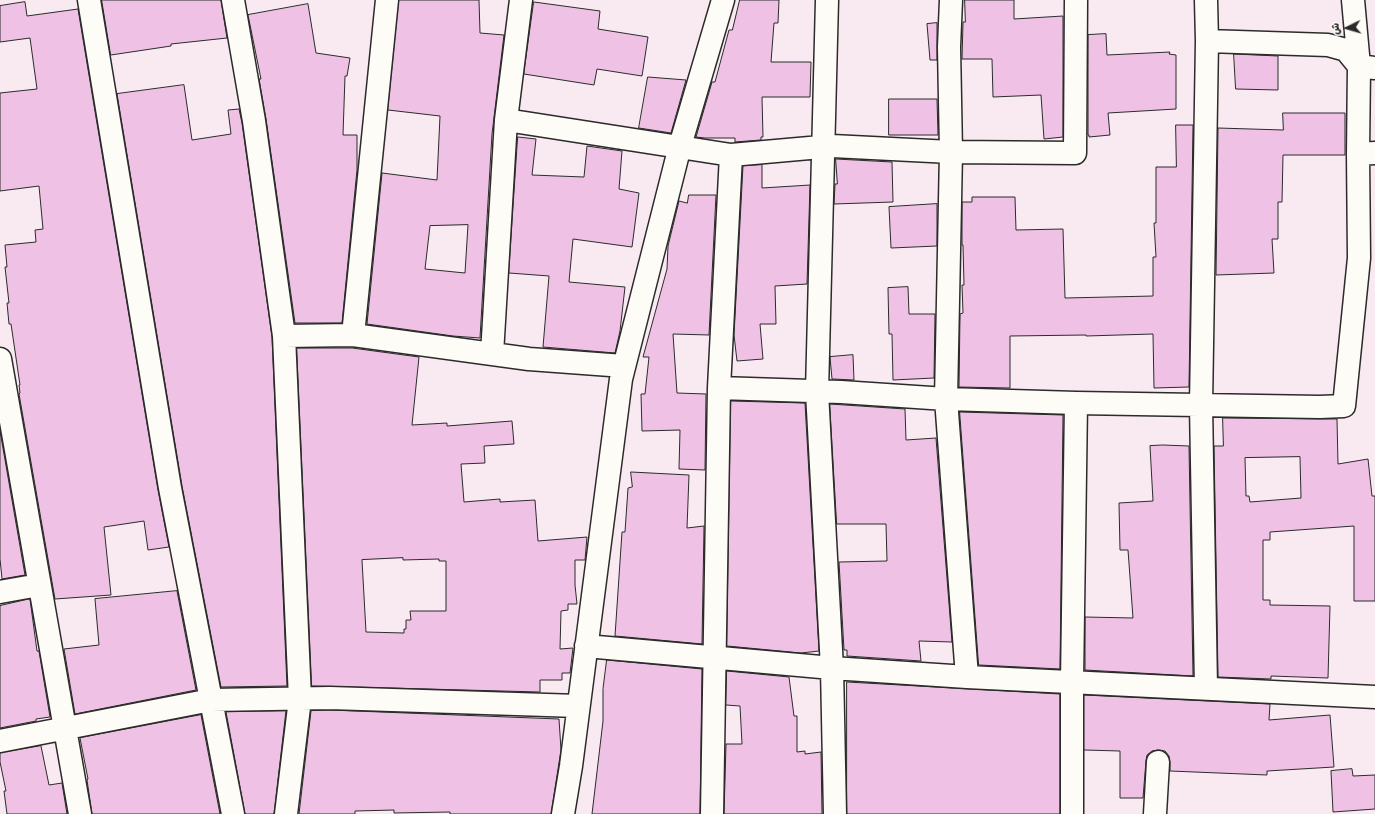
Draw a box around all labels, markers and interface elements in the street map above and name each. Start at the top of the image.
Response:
north arrow [1327,8,1367,48]
text: ش [1328,22,1343,36]

